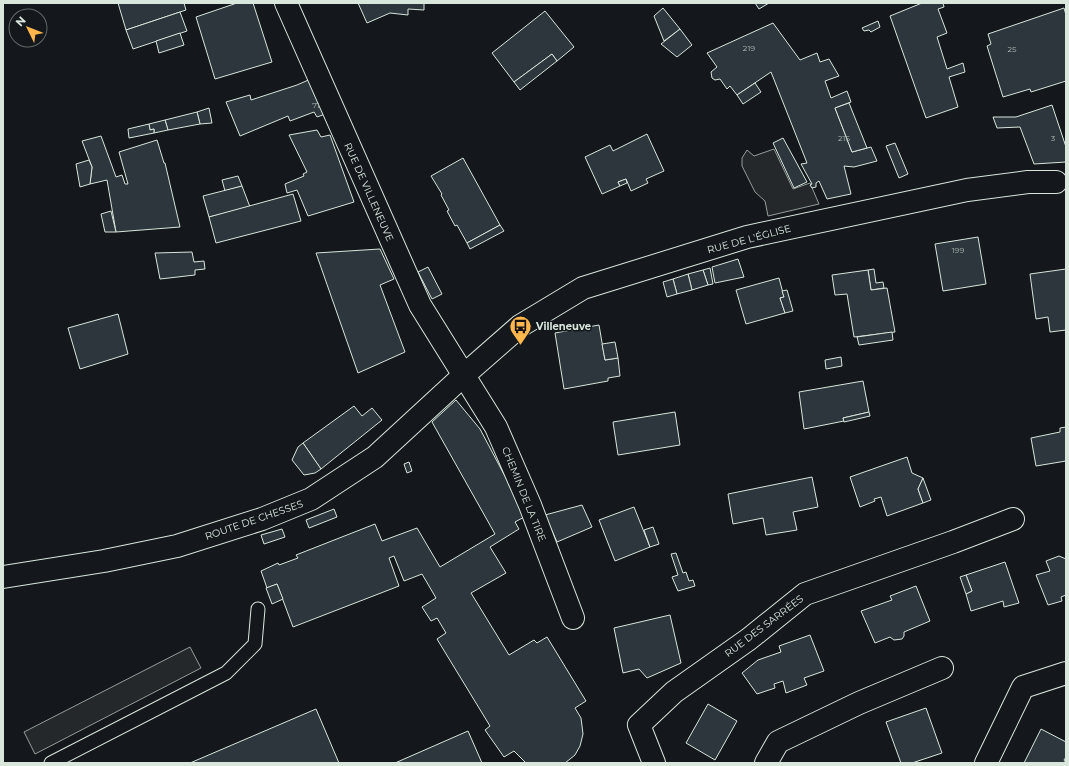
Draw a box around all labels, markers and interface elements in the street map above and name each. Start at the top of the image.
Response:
north arrow [8,8,48,48]
text: N [13,13,29,29]
house number: 219 [743,43,755,53]
house number: 25 [1007,44,1017,54]
house number: 71 [312,100,320,110]
house number: 215 [838,133,850,143]
house number: 3 [1051,133,1056,143]
street label: RUE DE VILLENEUVE [341,141,397,244]
street label: RUE DE L'ÉGLISE [706,222,793,256]
house number: 199 [952,245,964,255]
bus stop icon: Villeneuve [507,313,533,346]
place label: Villeneuve [535,320,591,333]
street label: CHEMIN DE LA TIRE [499,445,549,544]
street label: ROUTE DE CHESSES [203,497,305,543]
street label: RUE DES SARRÉES [722,592,806,660]

